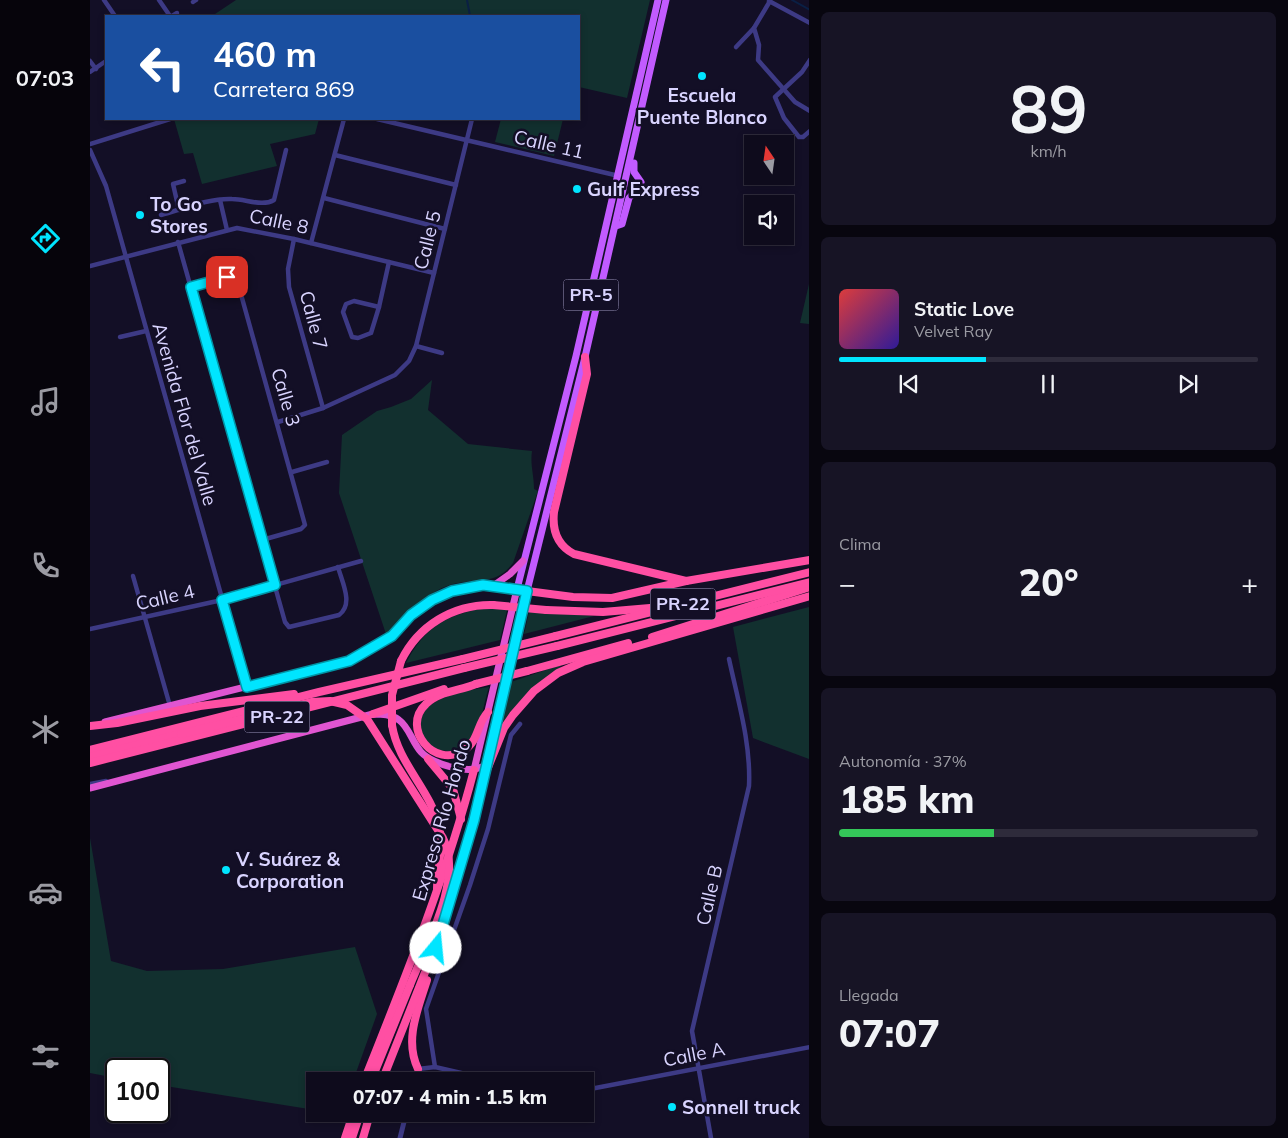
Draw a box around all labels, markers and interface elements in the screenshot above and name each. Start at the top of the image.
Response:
text: 460 m [213,32,317,76]
icon: left [130,35,195,100]
text: 07:03 [16,64,74,92]
text: 89 [1009,68,1088,149]
marker: Escuela Puente Blanco [696,70,708,82]
text: Carretera 869 [213,75,355,103]
place label: Escuela Puente Blanco [637,83,767,129]
street label: Calle 11 [512,124,586,164]
north arrow [744,135,794,185]
map controls [744,135,794,245]
text: km/h [1030,141,1067,161]
place label: Gulf Express [587,177,700,201]
marker: Gulf Express [571,183,583,195]
place label: To Go Stores [150,192,208,238]
button: sound [744,195,794,245]
street label: Calle 8 [247,203,311,239]
street label: Calle 5 [408,208,446,272]
marker: To Go Stores [134,209,146,221]
icon: directions [28,221,63,256]
pin [206,256,248,298]
icon: arrive [213,263,241,291]
road number: PR-5 [564,280,618,310]
street label: Calle 7 [295,288,333,352]
text: Static Love [914,297,1014,321]
street label: Avenida Flor del Valle [147,320,223,508]
text: Velvet Ray [914,321,993,341]
street label: Calle 3 [266,365,306,429]
icon: previous [895,370,923,398]
icon: pause [1034,370,1062,398]
icon: next [1174,370,1202,398]
icon: music [28,384,63,419]
text: Clima [839,534,881,554]
icon: phone [28,548,63,583]
text: 20° [1018,558,1079,606]
text: − [839,566,856,601]
text: + [1241,566,1258,601]
street label: Calle 4 [133,579,197,615]
road number: PR-22 [650,588,716,620]
road number: PR-22 [244,702,310,732]
icon: climate [28,712,63,747]
street label: Expreso Río Hondo [406,736,476,904]
text: Autonomía · 37% [839,751,967,771]
text: 185 km [839,775,975,823]
place label: V. Suárez & Corporation [235,847,344,893]
street label: Calle B [690,862,728,928]
marker: V. Suárez & Corporation [220,864,232,876]
icon: car [28,875,63,910]
position arrow [409,921,461,973]
text: Llegada [839,985,899,1005]
text: 07:07 [839,1009,940,1057]
street label: Calle A [661,1036,727,1072]
icon: filters [28,1039,63,1074]
speed limit sign: 100 [105,1058,170,1123]
text: 07:07 · 4 min · 1.5 km [353,1085,547,1109]
place label: Sonnell truck [682,1095,801,1119]
marker: Sonnell truck [666,1101,678,1113]

